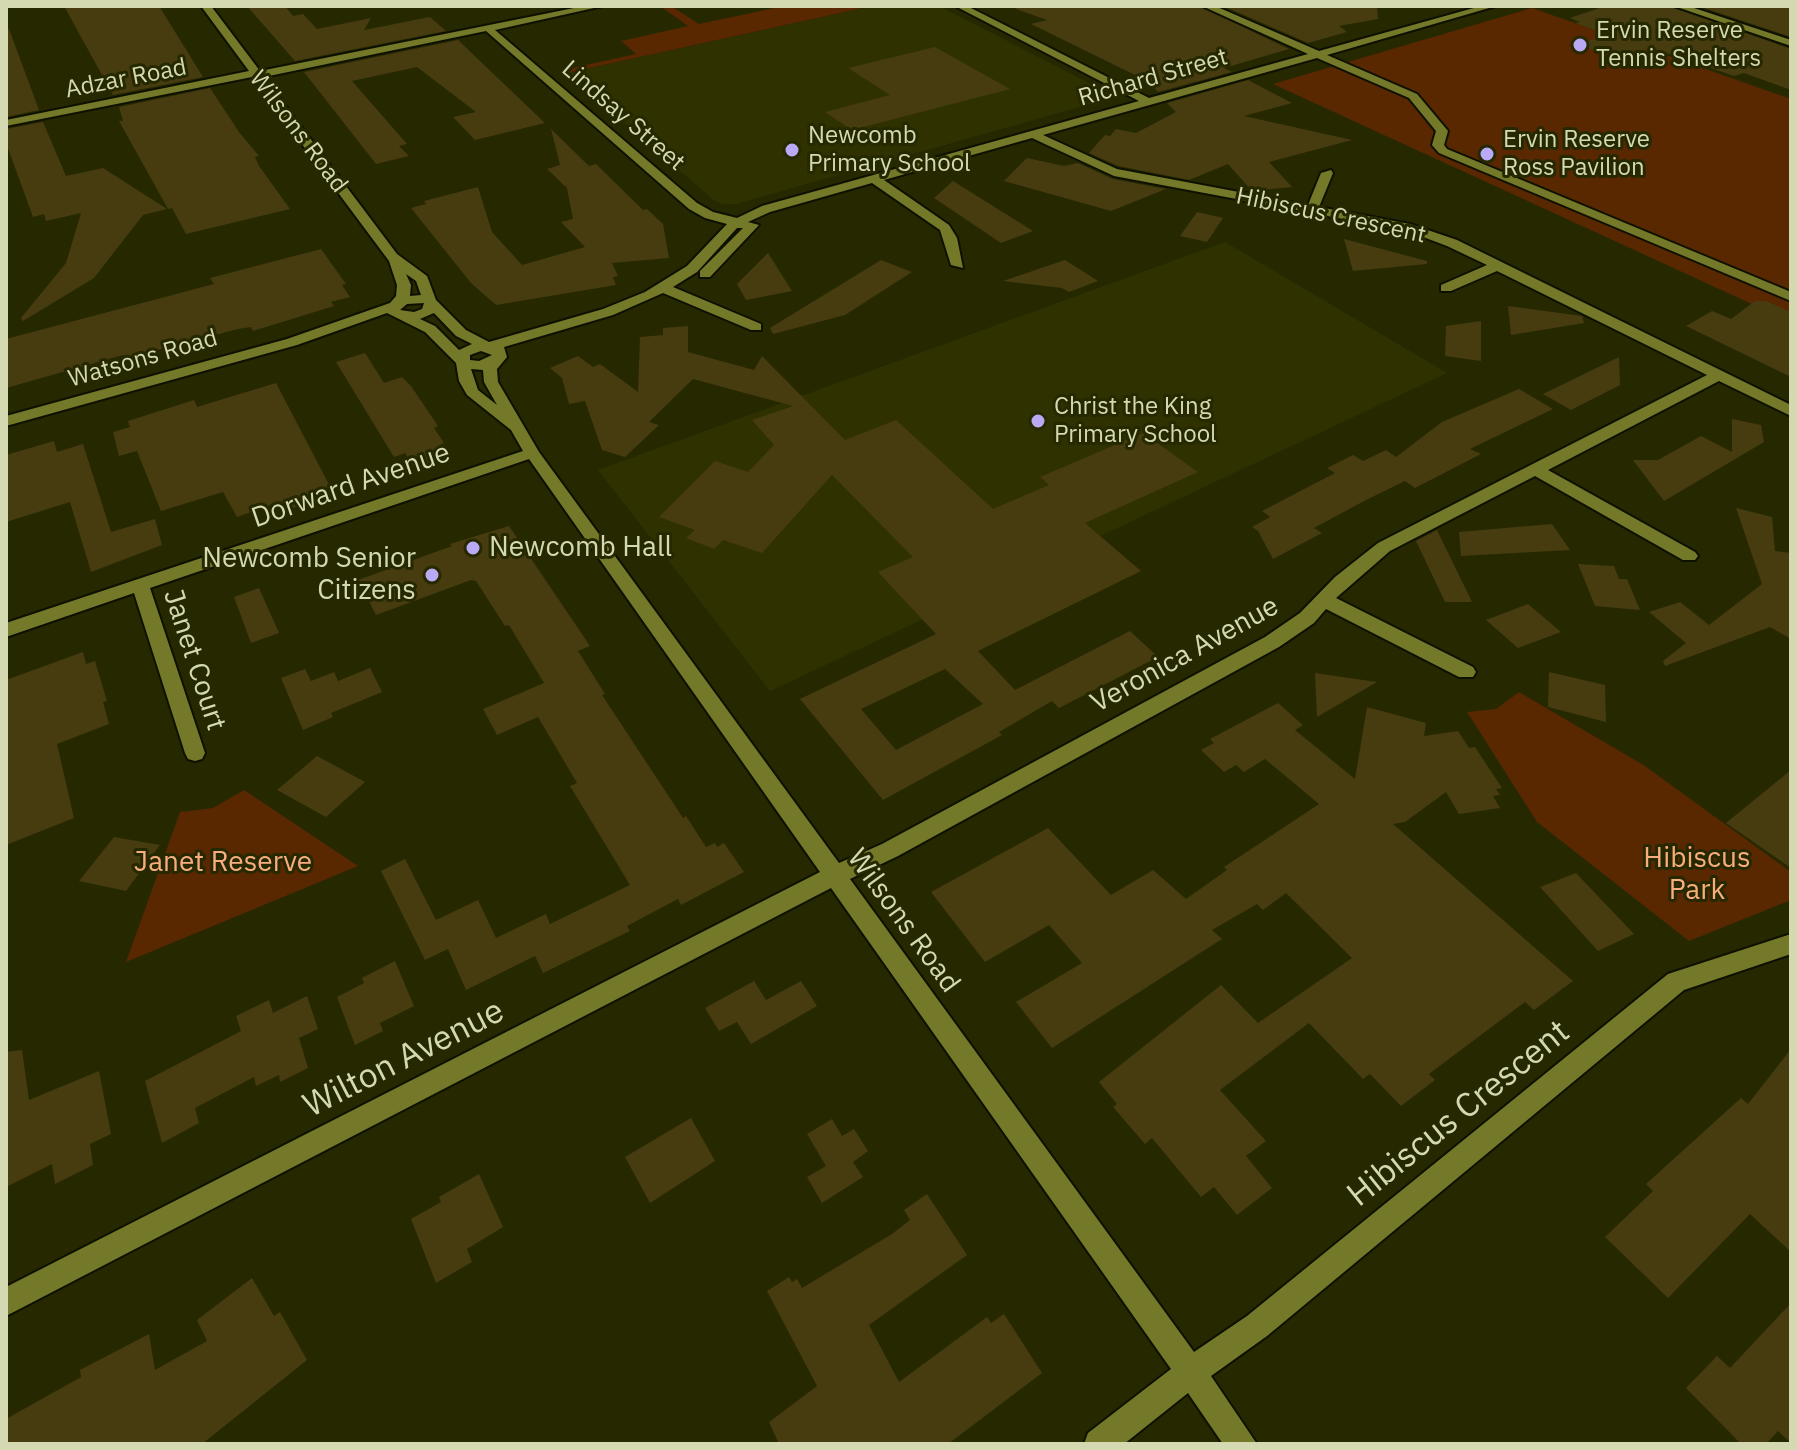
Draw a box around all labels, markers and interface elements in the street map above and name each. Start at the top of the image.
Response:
place label: Ervin Reserve Tennis Shelters [1596,17,1761,73]
marker: Ervin Reserve Tennis Shelters [1571,36,1589,54]
street label: Richard Street [1075,43,1231,113]
street label: Adzar Road [63,53,189,105]
street label: Lindsay Street [556,55,690,177]
street label: Wilsons Road [243,65,353,199]
place label: Newcomb Primary School [808,122,971,178]
place label: Ervin Reserve Ross Pavilion [1503,126,1650,182]
marker: Newcomb Primary School [783,141,801,159]
marker: Ervin Reserve Ross Pavilion [1478,145,1496,163]
street label: Hibiscus Crescent [1233,182,1429,250]
street label: Watsons Road [65,324,221,394]
place label: Christ the King Primary School [1054,393,1217,449]
marker: Christ the King Primary School [1029,412,1047,430]
street label: Dorward Avenue [247,436,455,536]
place label: Newcomb Hall [489,531,672,565]
marker: Newcomb Hall [464,539,482,557]
place label: Newcomb Senior Citizens [202,542,416,608]
marker: Newcomb Senior Citizens [423,566,441,584]
street label: Janet Court [155,585,233,735]
street label: Veronica Avenue [1085,590,1285,720]
park label: Hibiscus Park [1643,842,1751,908]
street label: Wilsons Road [840,843,966,999]
park label: Janet Reserve [134,846,312,880]
street label: Wilton Avenue [297,991,511,1127]
street label: Hibiscus Crescent [1340,1012,1578,1216]

